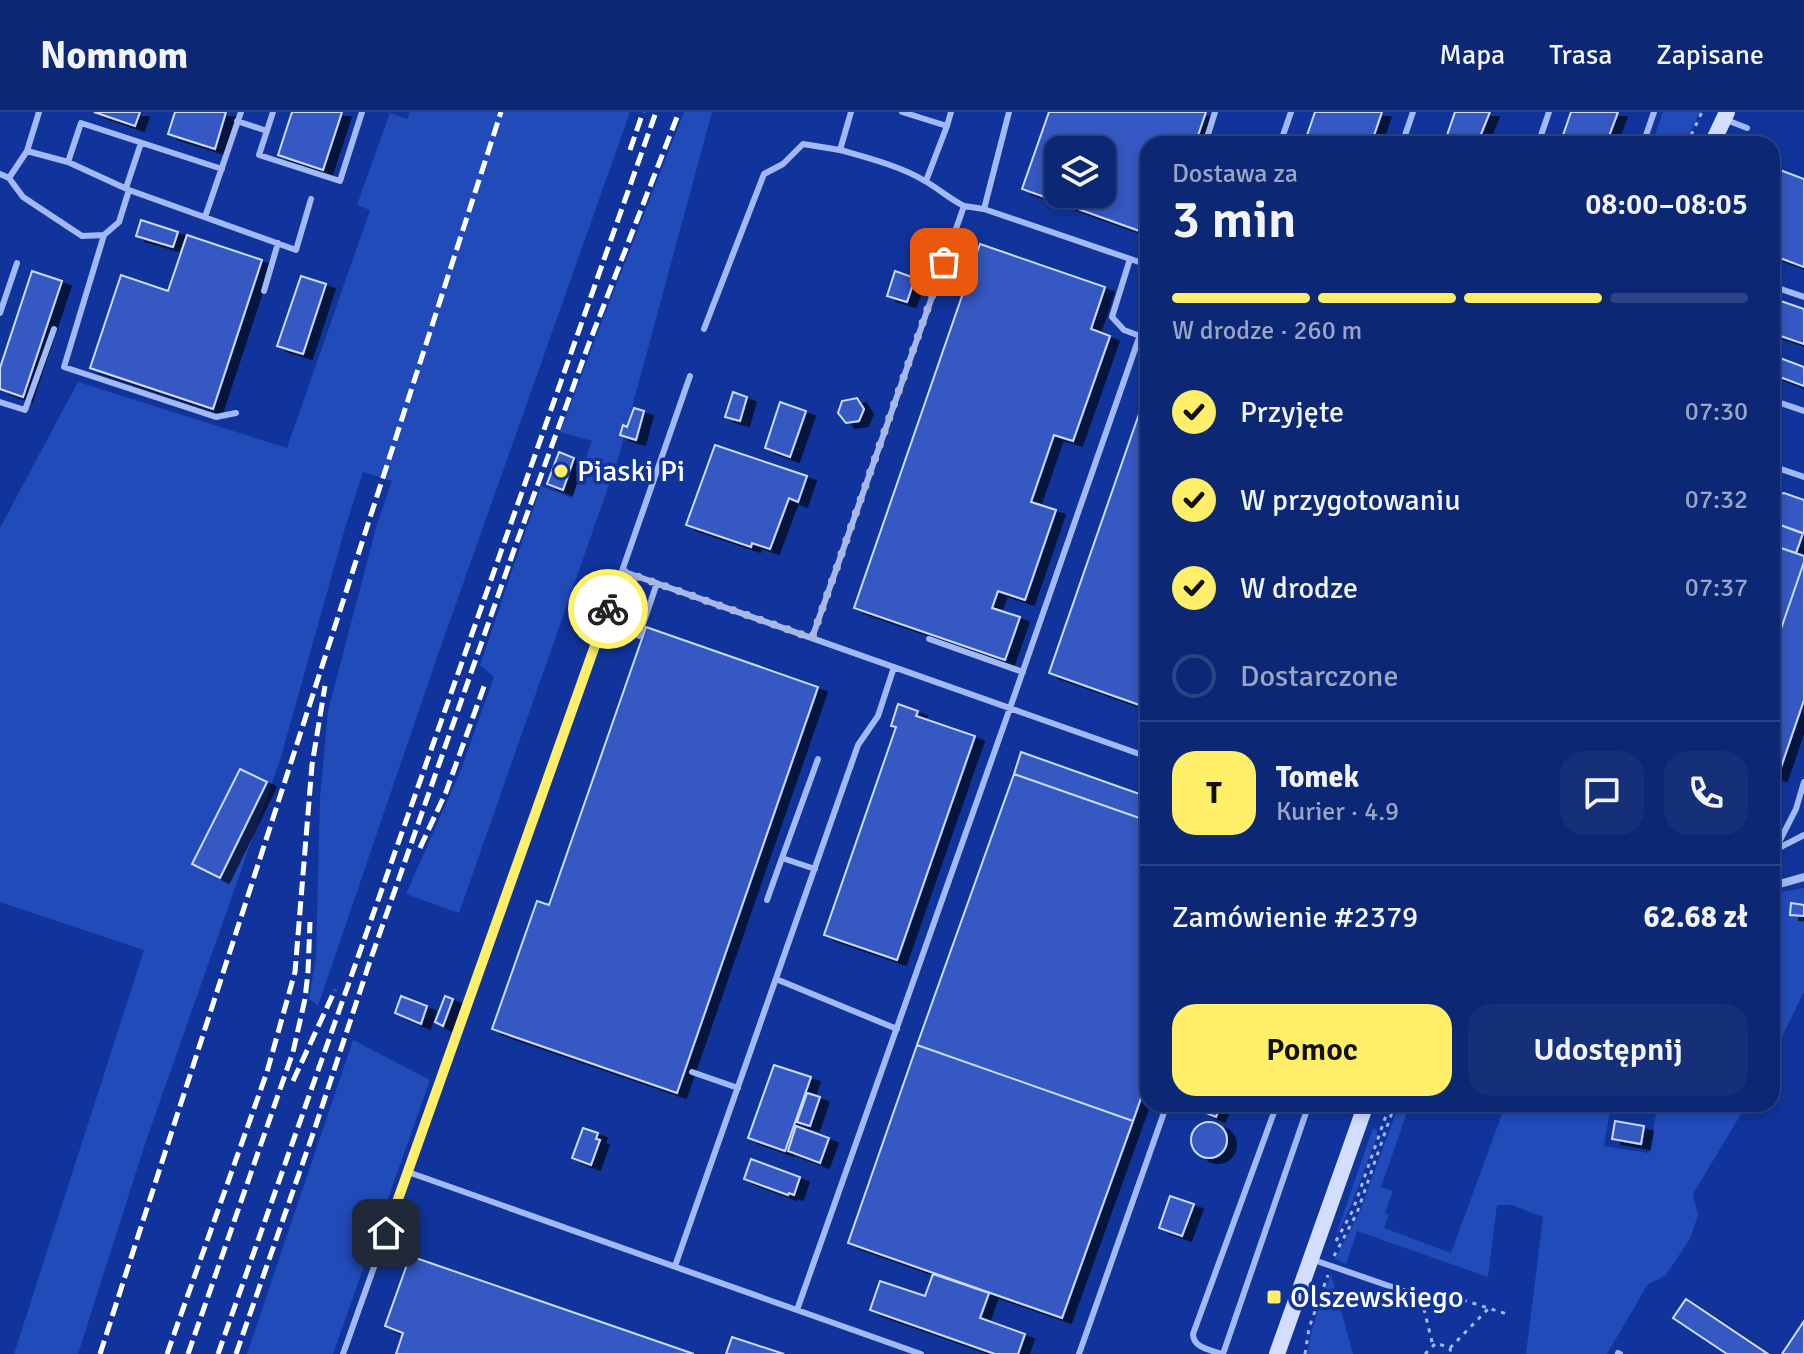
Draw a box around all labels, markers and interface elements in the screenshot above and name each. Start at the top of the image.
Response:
text: Nomnom [40,32,188,79]
text: Mapa [1439,38,1505,72]
text: Trasa [1549,38,1612,72]
text: Zapisane [1656,38,1764,72]
map controls [1044,136,1116,208]
button: layers [1044,136,1116,208]
text: Dostawa za [1172,158,1298,190]
text: 08:00–08:05 [1585,186,1748,223]
text: 3 min [1172,188,1297,252]
pin [910,228,978,296]
icon: bag [922,240,966,284]
text: W drodze · 260 m [1172,315,1362,347]
icon: check [1172,390,1216,434]
text: Przyjęte [1240,394,1344,431]
text: 07:30 [1685,396,1748,428]
place label: Piaski Pi [577,453,685,490]
marker: Piaski Pi [552,462,570,480]
icon: check [1172,478,1216,522]
text: W przygotowaniu [1240,482,1461,519]
text: 07:32 [1685,484,1748,516]
icon: check [1172,566,1216,610]
courier [568,569,648,649]
text: W drodze [1240,570,1358,607]
text: 07:37 [1685,572,1748,604]
icon: bike [586,587,630,631]
text: Dostarczone [1240,658,1398,695]
button: chat [1560,751,1644,835]
button: phone [1664,751,1748,835]
text: Tomek [1276,759,1359,796]
text: T [1206,775,1222,812]
text: Kurier · 4.9 [1276,796,1399,828]
text: Zamówienie #2379 [1172,899,1418,936]
text: 62.68 zł [1644,899,1748,936]
button: Pomoc [1172,1004,1452,1096]
button: Udostępnij [1468,1004,1748,1096]
pin [352,1199,420,1267]
icon: home [364,1211,408,1255]
place label: Olszewskiego [1290,1279,1464,1316]
marker: Olszewskiego [1265,1288,1283,1306]

